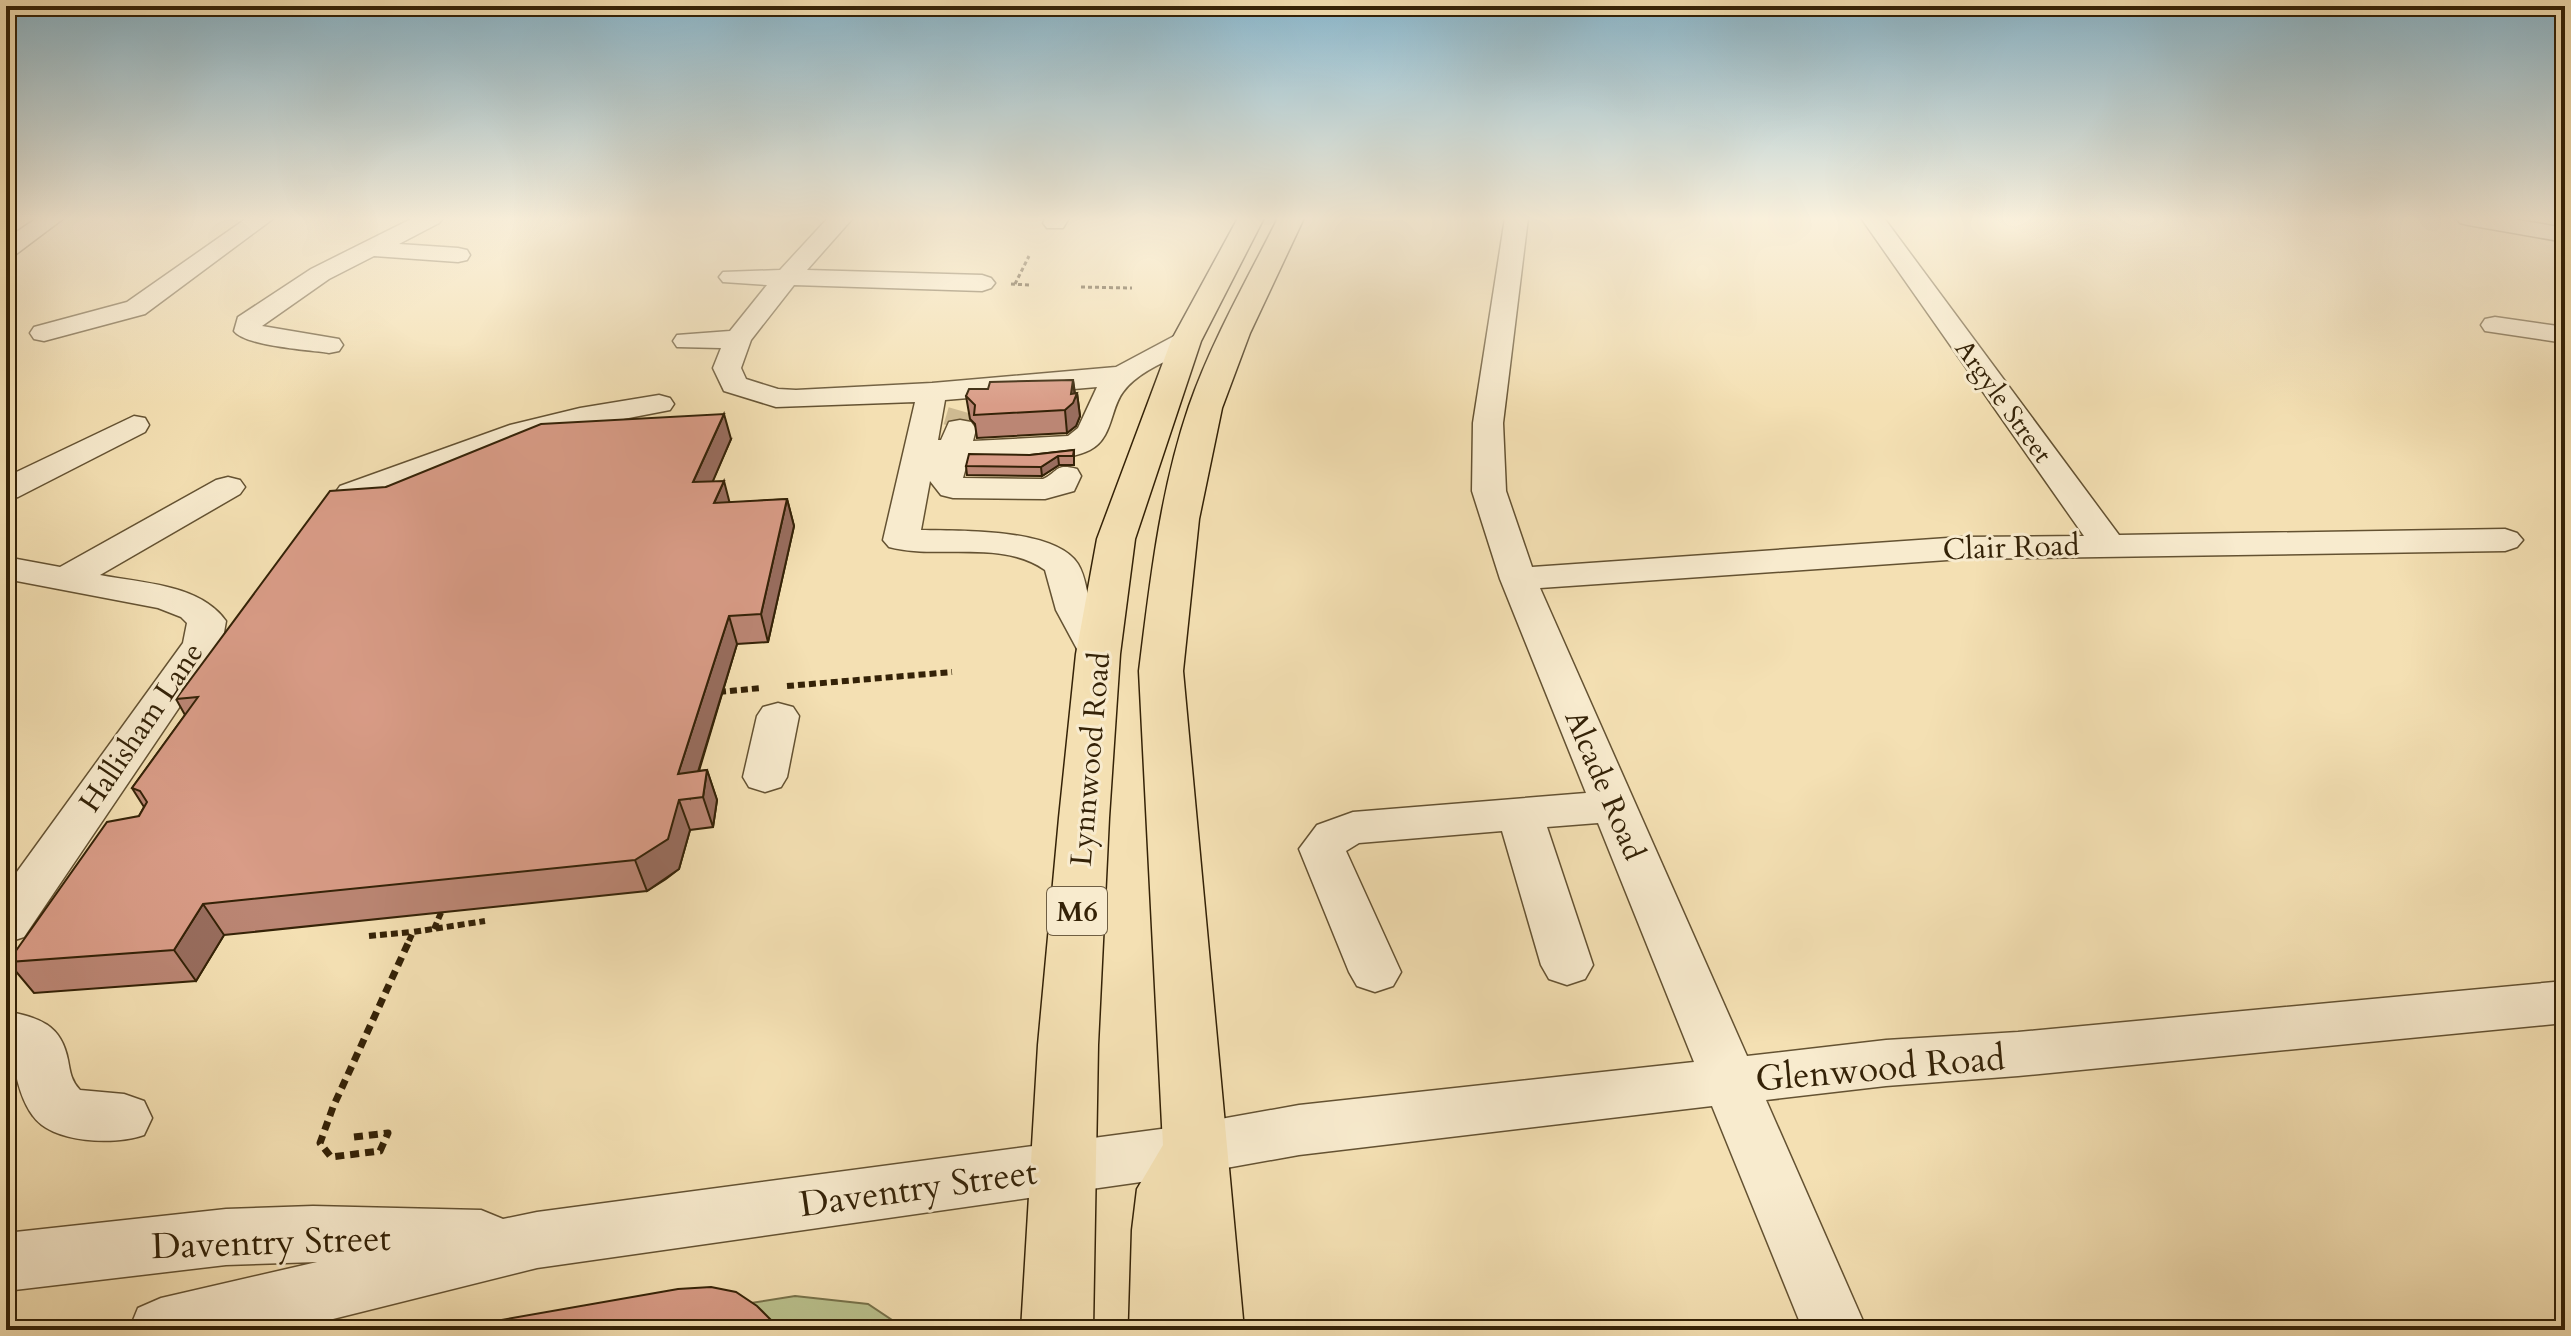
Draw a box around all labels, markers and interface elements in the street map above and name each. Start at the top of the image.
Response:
street label: Argyle Street [1947,333,2060,470]
street label: Clair Road [1942,525,2080,570]
street label: Hallisham Lane [70,634,213,820]
street label: Lynnwood Road [1061,650,1120,868]
street label: Alcade Road [1555,704,1655,867]
road number: M6 [1047,887,1107,935]
street label: Glenwood Road [1753,1033,2007,1104]
street label: Daventry Street [796,1148,1040,1229]
street label: Daventry Street [150,1214,392,1271]

